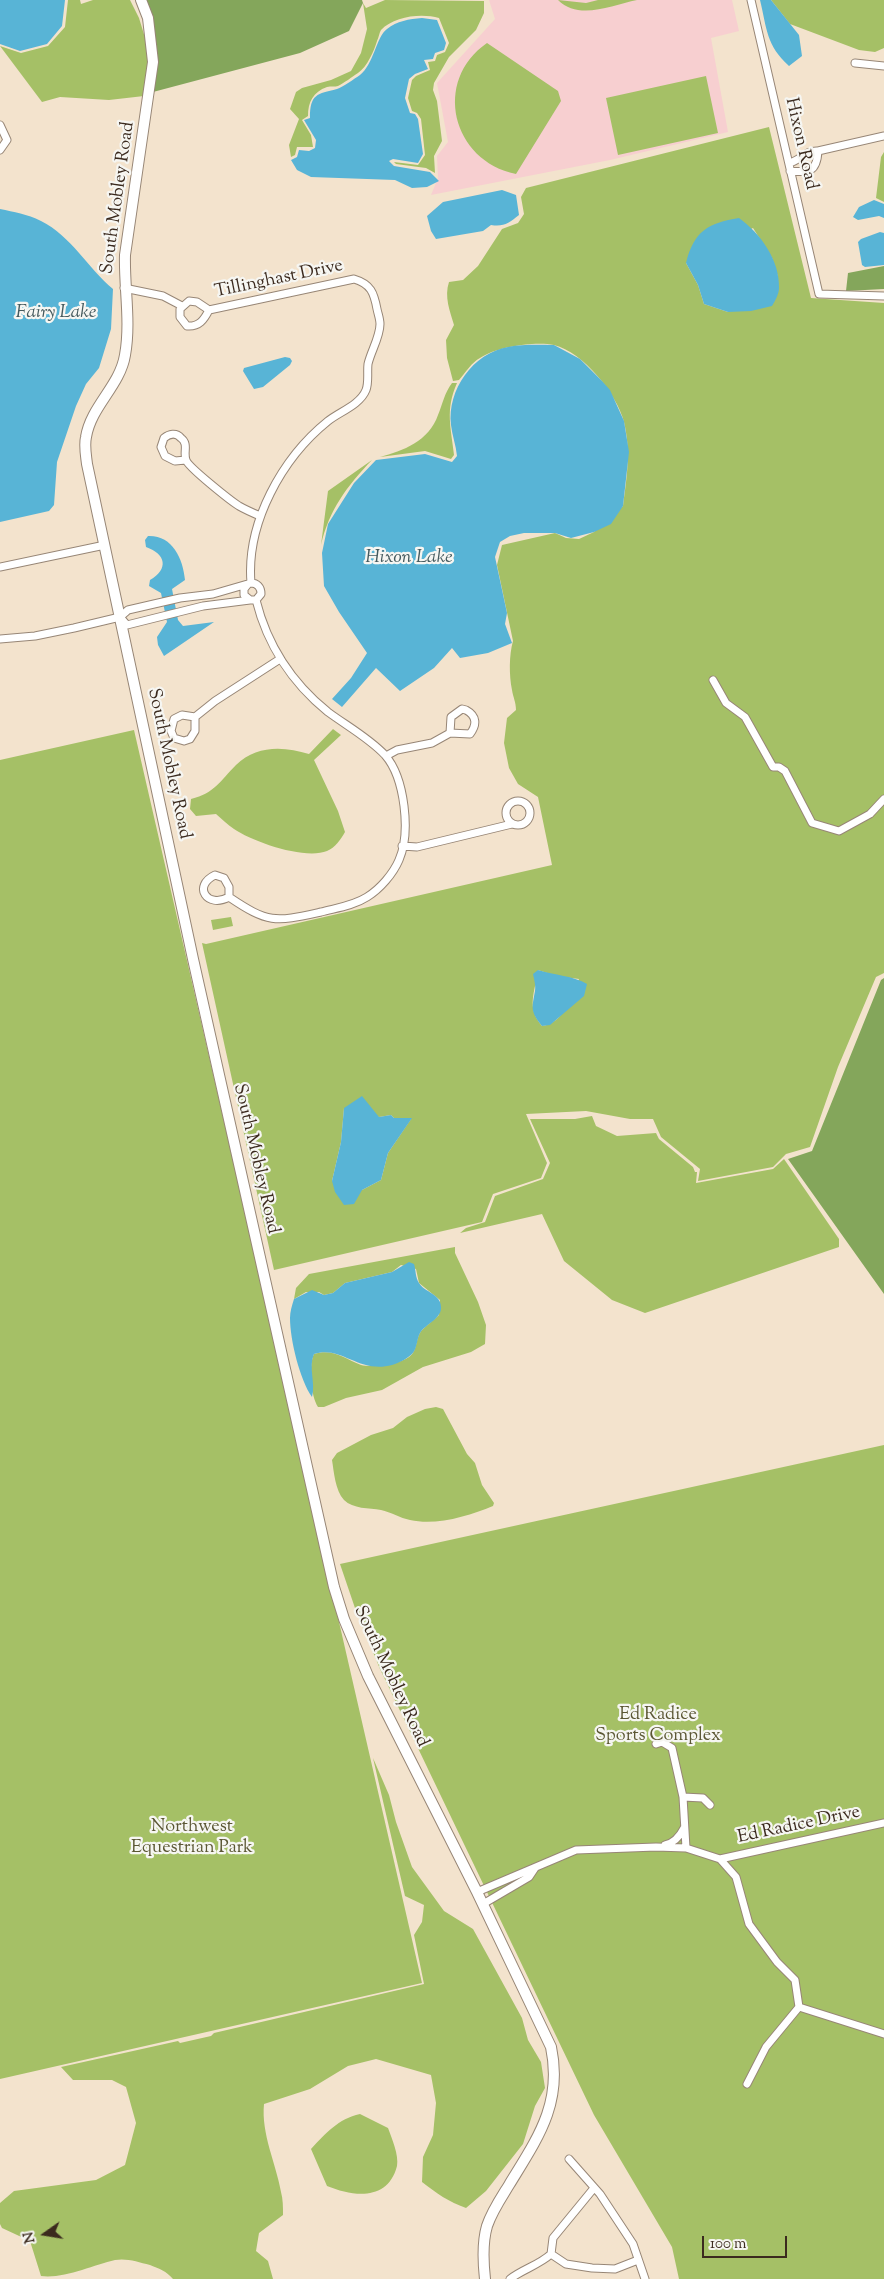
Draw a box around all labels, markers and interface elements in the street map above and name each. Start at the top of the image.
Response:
street label: Hixon Road [779,96,821,192]
street label: South Mobley Road [98,121,140,275]
street label: Tillinghast Drive [213,256,345,304]
water label: Fairy Lake [16,303,96,325]
water label: Hixon Lake [365,548,453,570]
street label: South Mobley Road [141,687,195,841]
street label: South Mobley Road [227,1082,283,1236]
street label: South Mobley Road [348,1603,432,1751]
park label: Ed Radice Sports Complex [595,1705,721,1748]
street label: Ed Radice Drive [736,1802,862,1850]
park label: Northwest Equestrian Park [131,1817,253,1860]
north arrow [20,2209,70,2259]
scale bar [704,2226,789,2258]
text: N [19,2230,41,2245]
text: 100 m [710,2234,746,2255]

